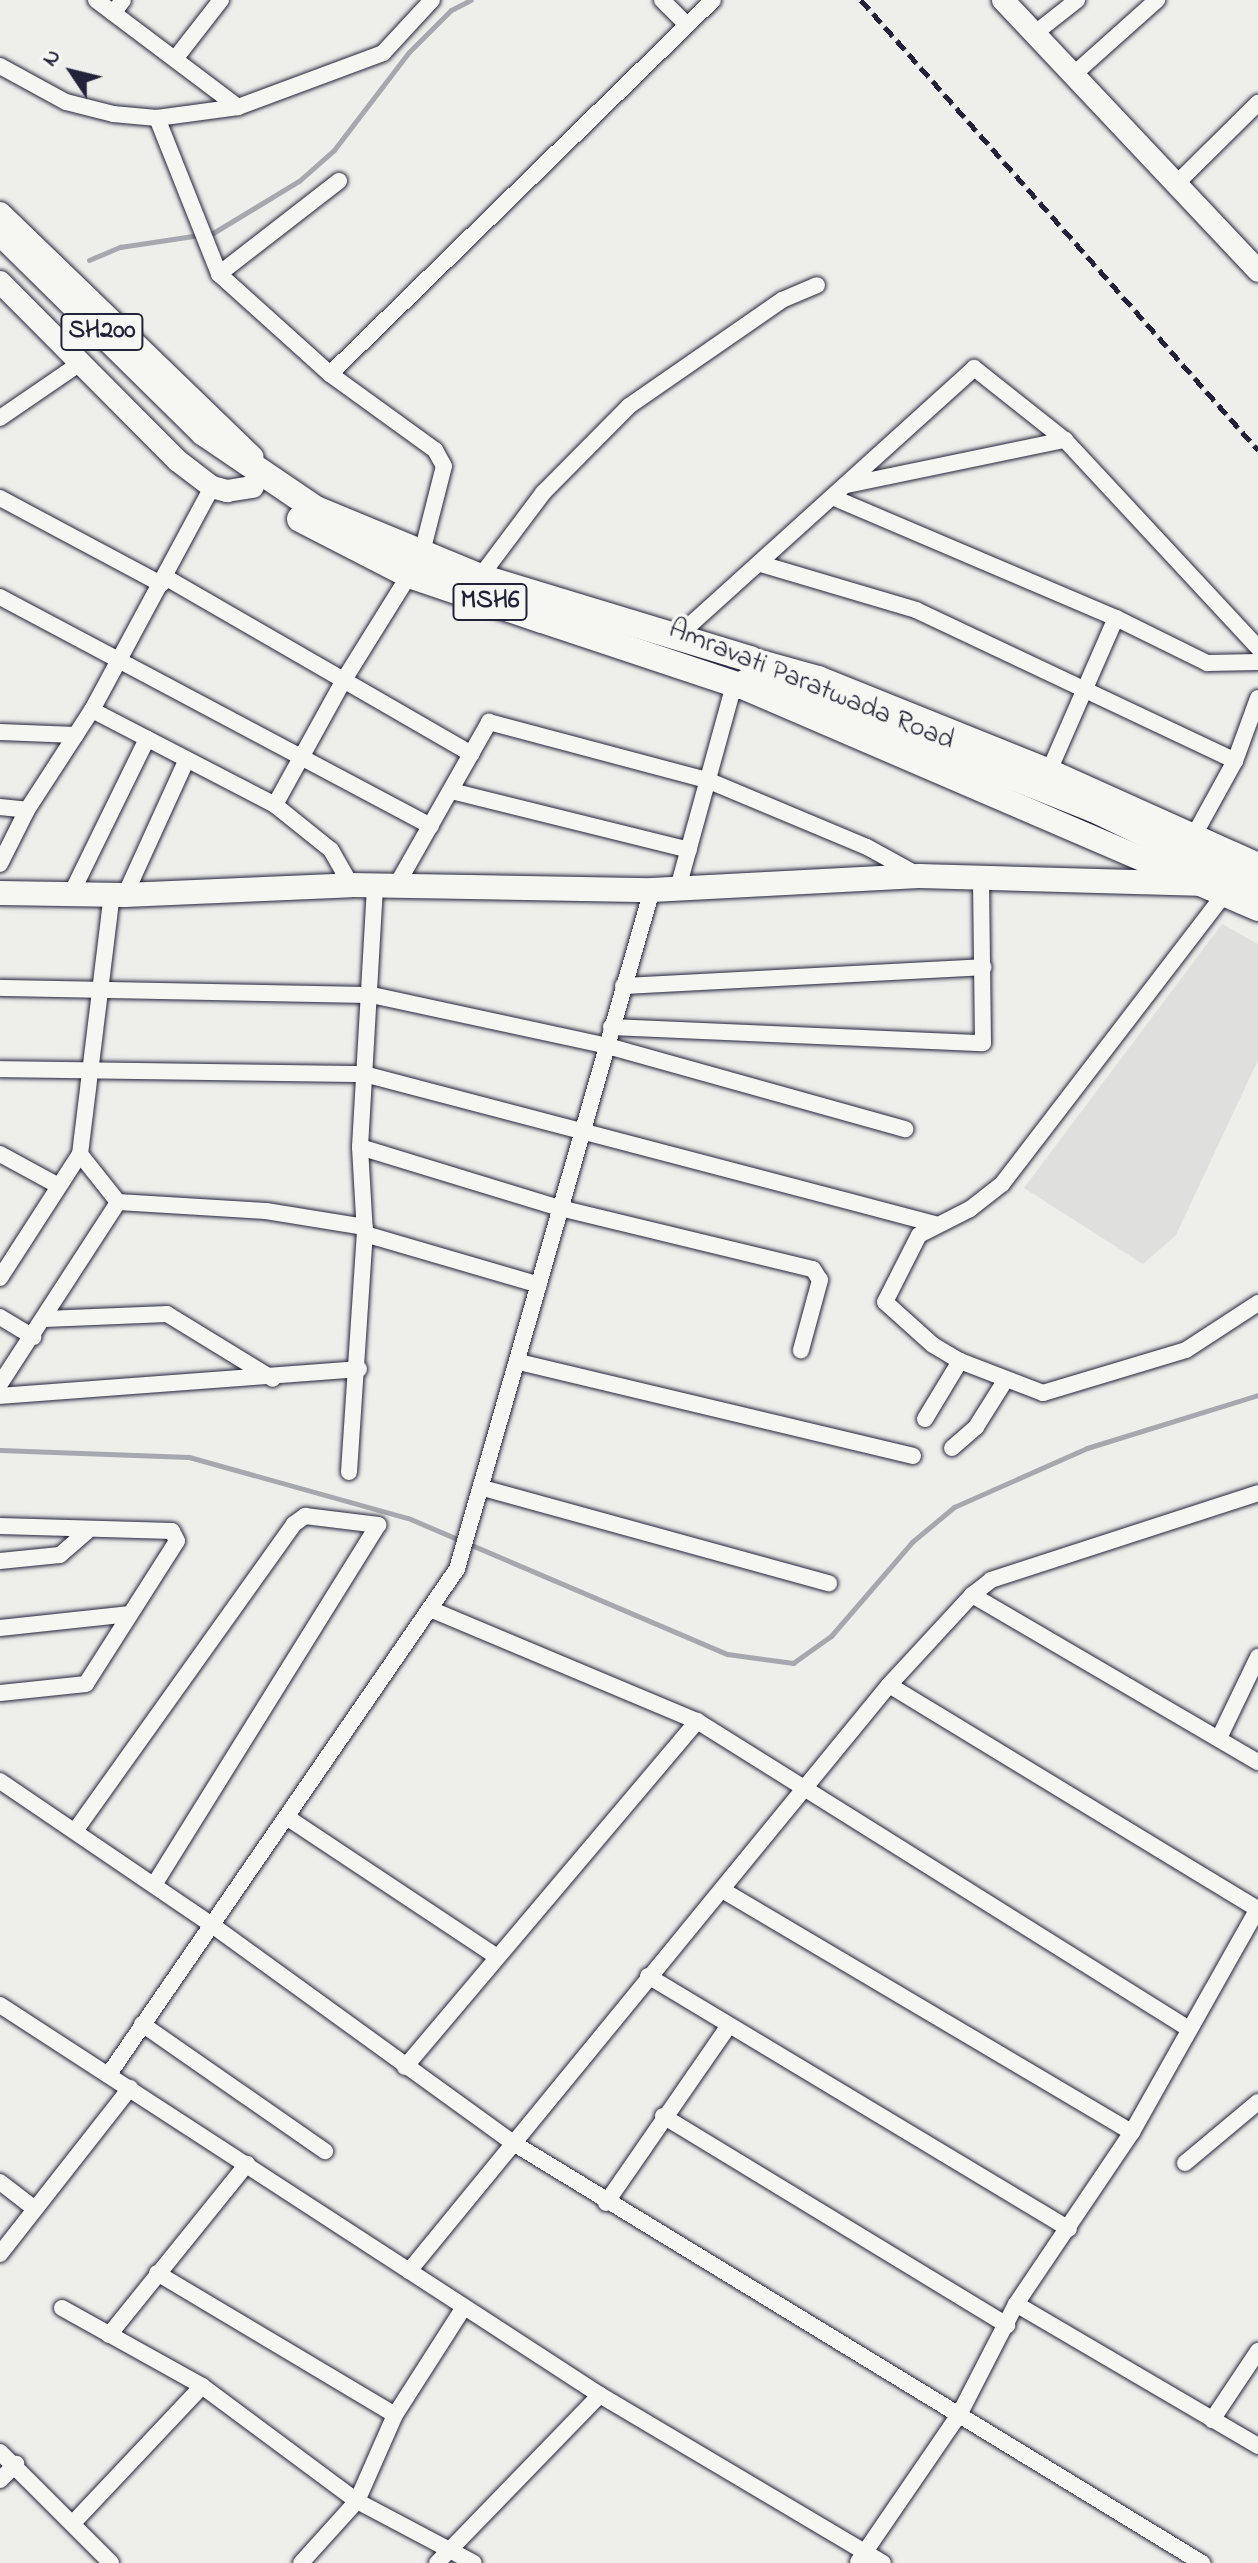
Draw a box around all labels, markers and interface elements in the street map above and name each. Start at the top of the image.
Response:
north arrow [32,32,112,112]
text: N [35,43,70,74]
road number: SH200 [60,310,144,354]
road number: MSH6 [452,580,528,624]
street label: Amravati Paratwada Road [663,613,959,759]

